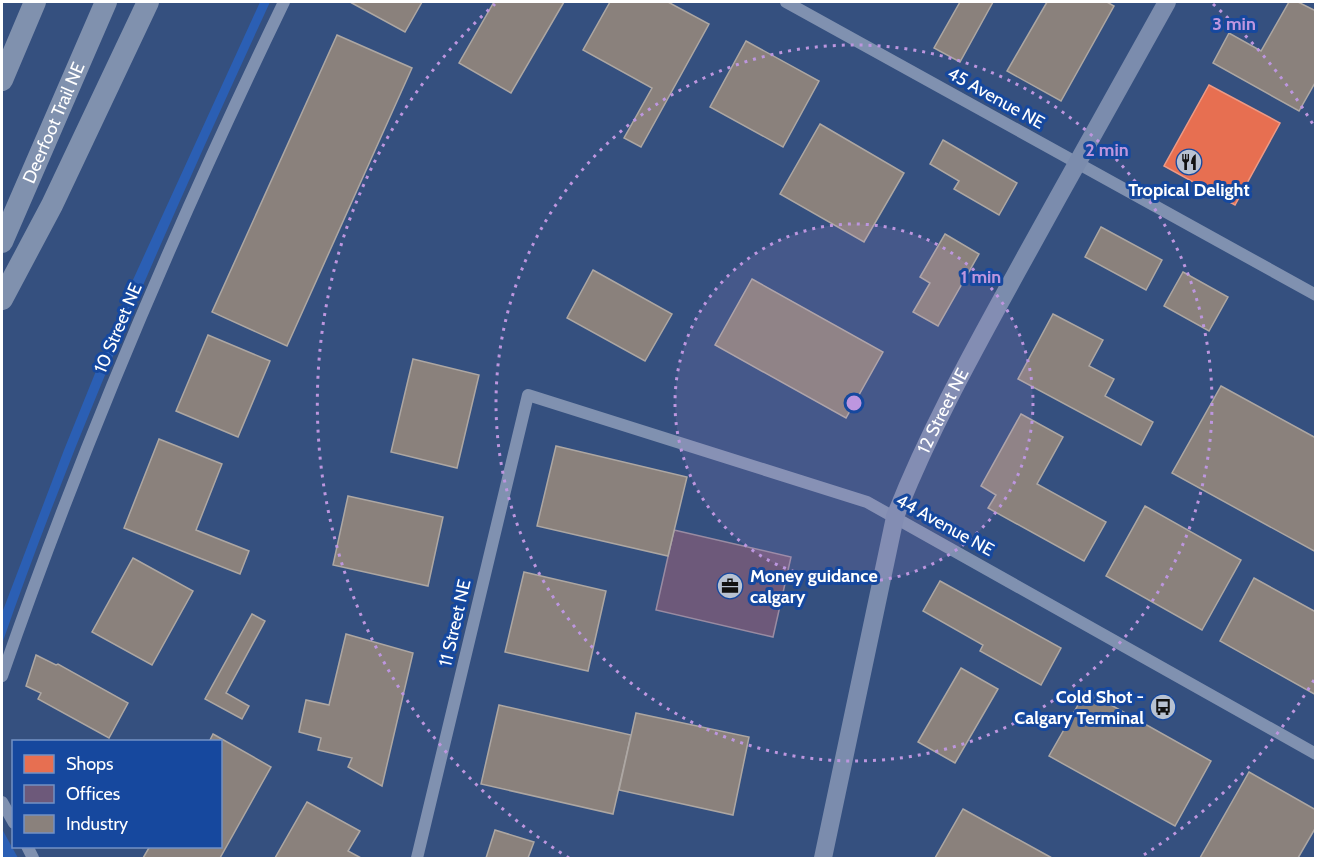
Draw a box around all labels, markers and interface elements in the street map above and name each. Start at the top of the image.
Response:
text: 3 min [1212,13,1256,35]
street label: Deerfoot Trail NE [18,59,90,187]
street label: 45 Avenue NE [943,62,1049,134]
text: 2 min [1085,139,1129,161]
restaurant icon: Tropical Delight [1174,147,1204,177]
place label: Tropical Delight [1128,179,1250,201]
text: 1 min [961,266,1001,288]
street label: 10 Street NE [89,280,147,376]
street label: 12 Street NE [913,365,974,457]
centre of rings [844,393,864,413]
street label: 44 Avenue NE [892,489,998,561]
place label: Money guidance calgary [750,565,878,608]
office icon: Money guidance calgary [715,571,745,601]
street label: 11 Street NE [434,577,476,669]
place label: Cold Shot - Calgary Terminal [1014,686,1144,729]
bus stop icon: Cold Shot - Calgary Terminal [1148,692,1178,722]
legend [12,740,222,848]
text: Shops [66,753,114,775]
text: Offices [66,783,120,805]
text: Industry [66,813,128,835]

